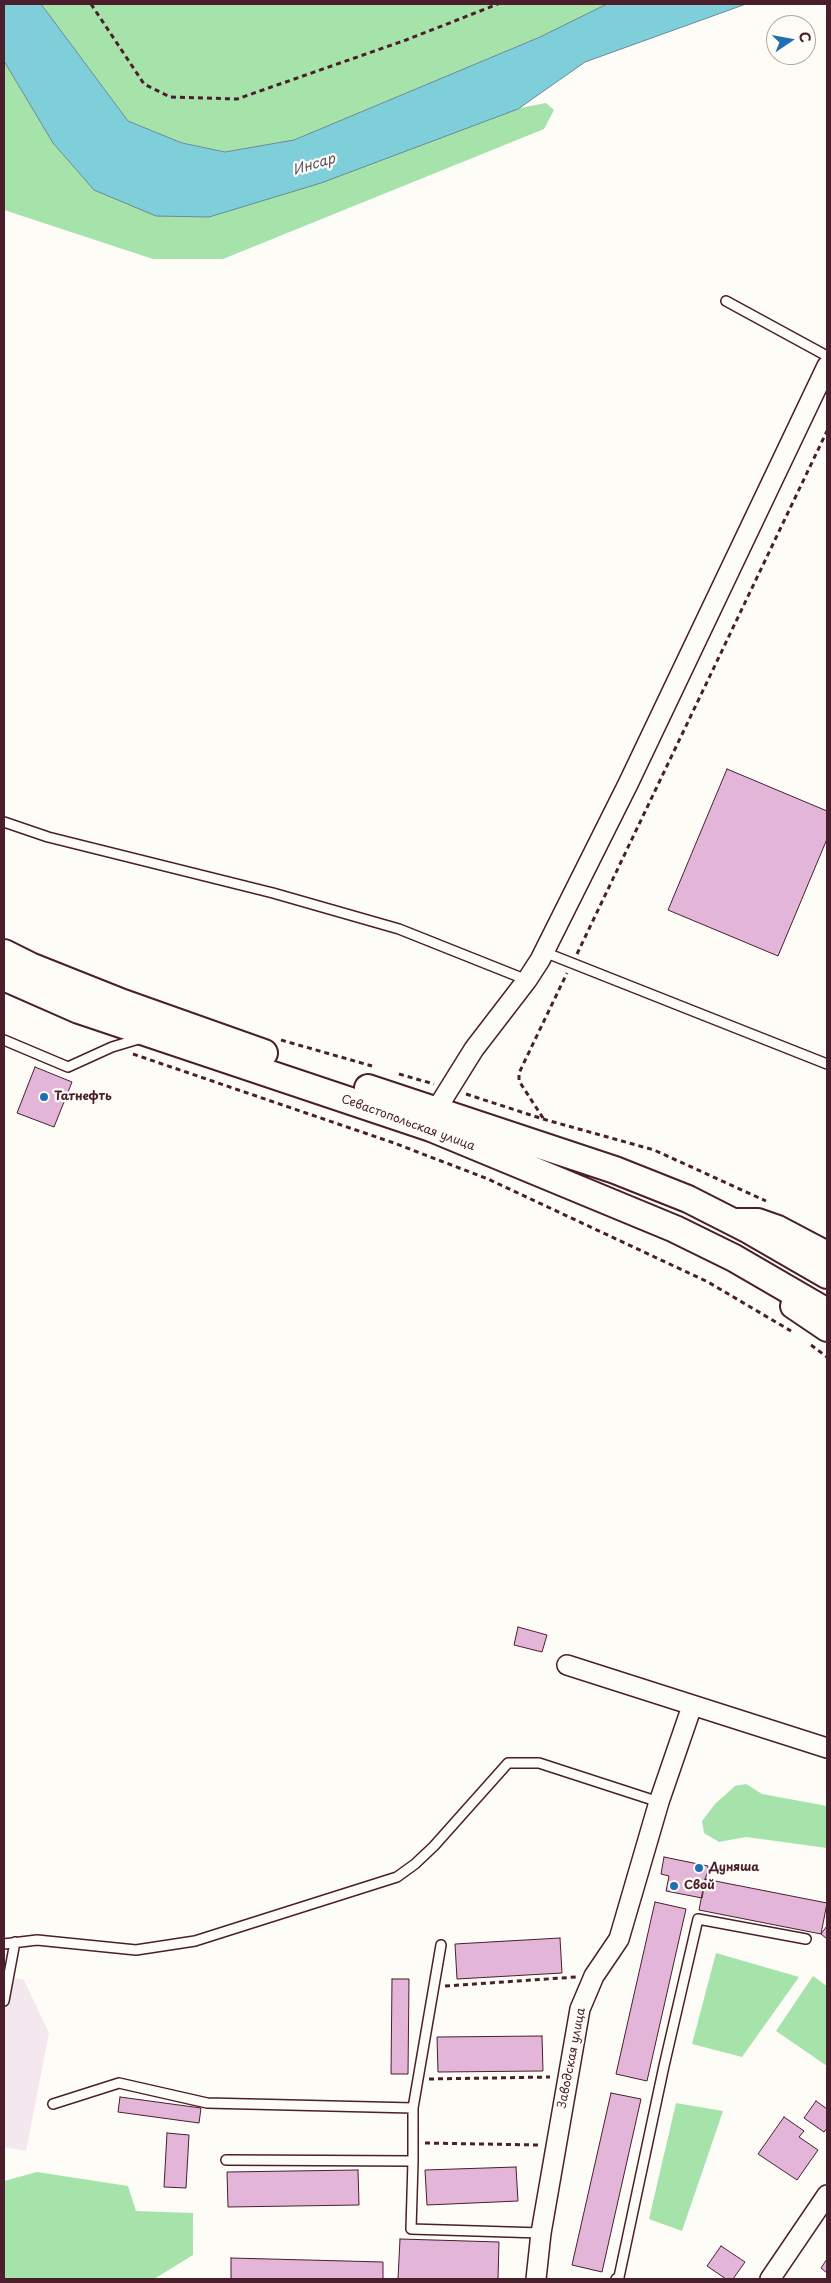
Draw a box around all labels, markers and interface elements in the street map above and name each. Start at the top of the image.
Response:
north arrow [766,15,816,65]
text: С [794,30,817,44]
water label: Инсар [291,151,337,179]
place label: Татнефть [54,1090,112,1104]
marker: Татнефть [38,1091,50,1103]
street label: Севастопольская улица [339,1092,477,1154]
place label: Дуняша [709,1861,760,1875]
marker: Дуняша [693,1862,705,1874]
place label: Свой [684,1879,715,1893]
marker: Свой [668,1880,680,1892]
street label: Заводская улица [555,2006,589,2110]

